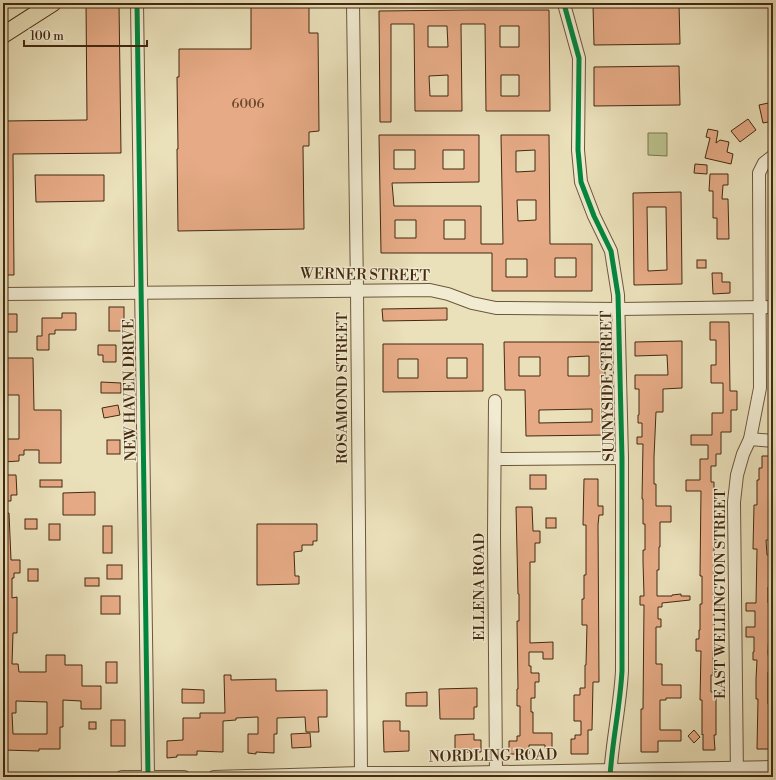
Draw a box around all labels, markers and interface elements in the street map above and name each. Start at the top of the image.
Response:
scale bar [24,22,147,48]
text: 100 m [30,29,64,44]
house number: 6006 [232,96,265,112]
street label: WERNER STREET [299,264,430,286]
street label: SUNNYSIDE STREET [597,310,619,462]
street label: ROSAMOND STREET [333,312,352,464]
street label: NEW HAVEN DRIVE [119,319,141,461]
street label: EAST WELLINGTON STREET [711,488,730,699]
street label: ELLENA ROAD [470,533,489,641]
street label: NORDLING ROAD [429,745,557,767]

